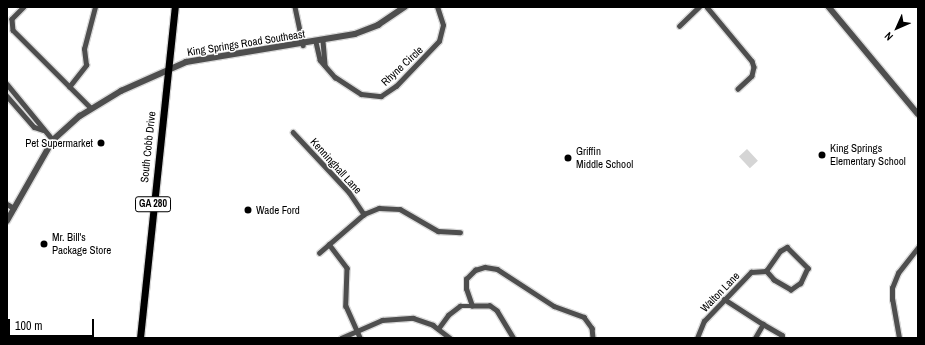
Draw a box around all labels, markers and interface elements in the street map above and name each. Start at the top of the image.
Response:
north arrow [877,8,917,48]
street label: King Springs Road Southeast [186,27,306,59]
text: N [881,29,896,44]
street label: Rhyne Circle [378,43,426,89]
street label: South Cobb Drive [138,111,158,183]
street label: Kenninghall Lane [308,135,364,197]
place label: Pet Supermarket [25,136,93,150]
marker: Pet Supermarket [96,138,106,148]
place label: King Springs Elementary School [830,142,906,168]
place label: Griffin Middle School [576,145,633,171]
marker: King Springs Elementary School [817,150,827,160]
marker: Griffin Middle School [563,153,573,163]
road number: GA 280 [134,196,172,212]
place label: Wade Ford [256,203,300,217]
marker: Wade Ford [243,205,253,215]
place label: Mr. Bill's Package Store [52,231,111,257]
marker: Mr. Bill's Package Store [39,239,49,249]
street label: Walton Lane [698,269,742,315]
scale bar [10,311,96,337]
text: 100 m [15,318,42,334]

